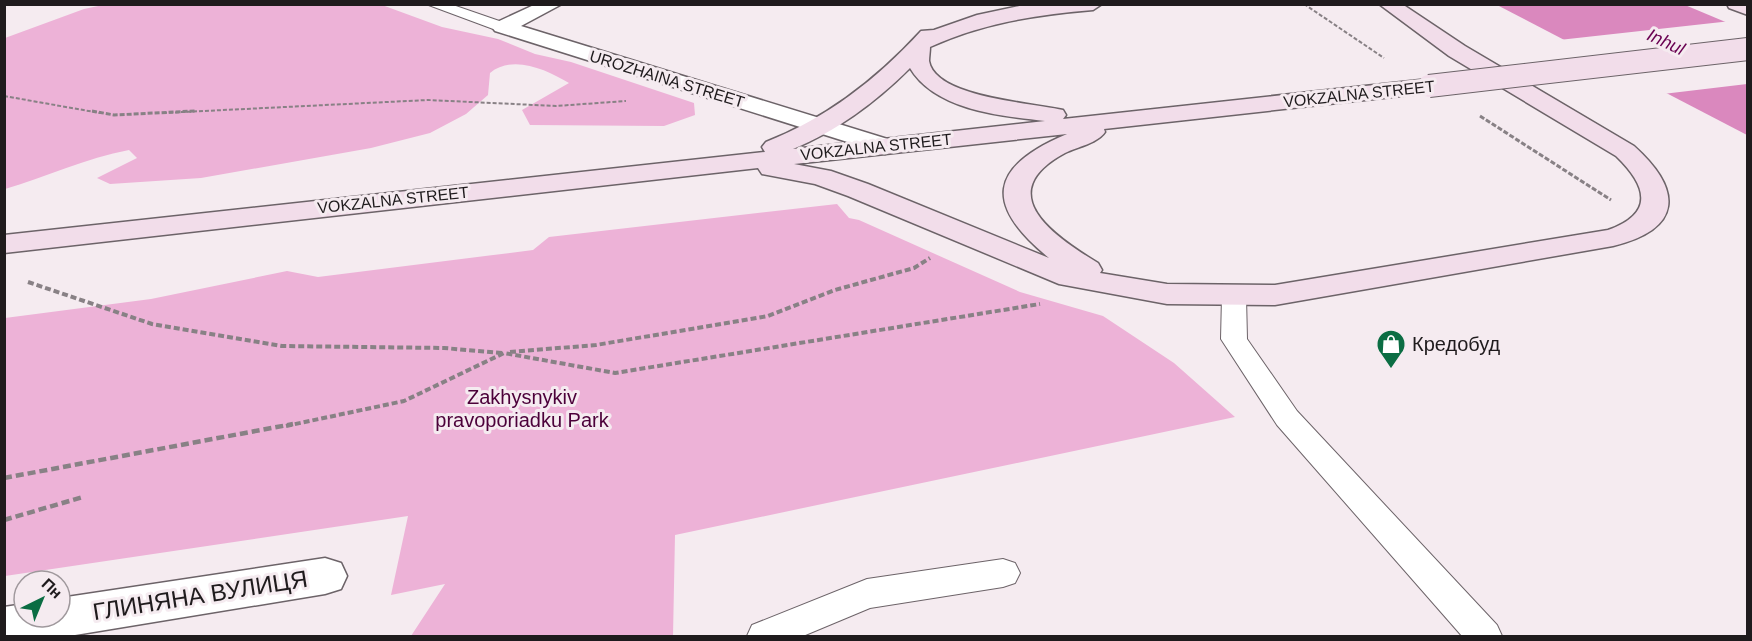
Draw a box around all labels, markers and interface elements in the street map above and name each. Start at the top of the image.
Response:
water label: Inhul [1644,25,1689,60]
street label: UROZHAINA STREET [588,47,747,111]
street label: VOKZALNA STREET [1283,78,1436,110]
street label: VOKZALNA STREET [800,131,953,163]
street label: VOKZALNA STREET [317,184,470,216]
shop icon: Кредобуд [1375,328,1407,370]
place label: Кредобуд [1412,333,1501,355]
park label: Zakhysnykiv pravoporiadku Park [435,386,610,431]
street label: ГЛИНЯНА ВУЛИЦЯ [91,565,309,625]
north arrow [12,569,72,629]
text: Пн [38,575,65,602]

